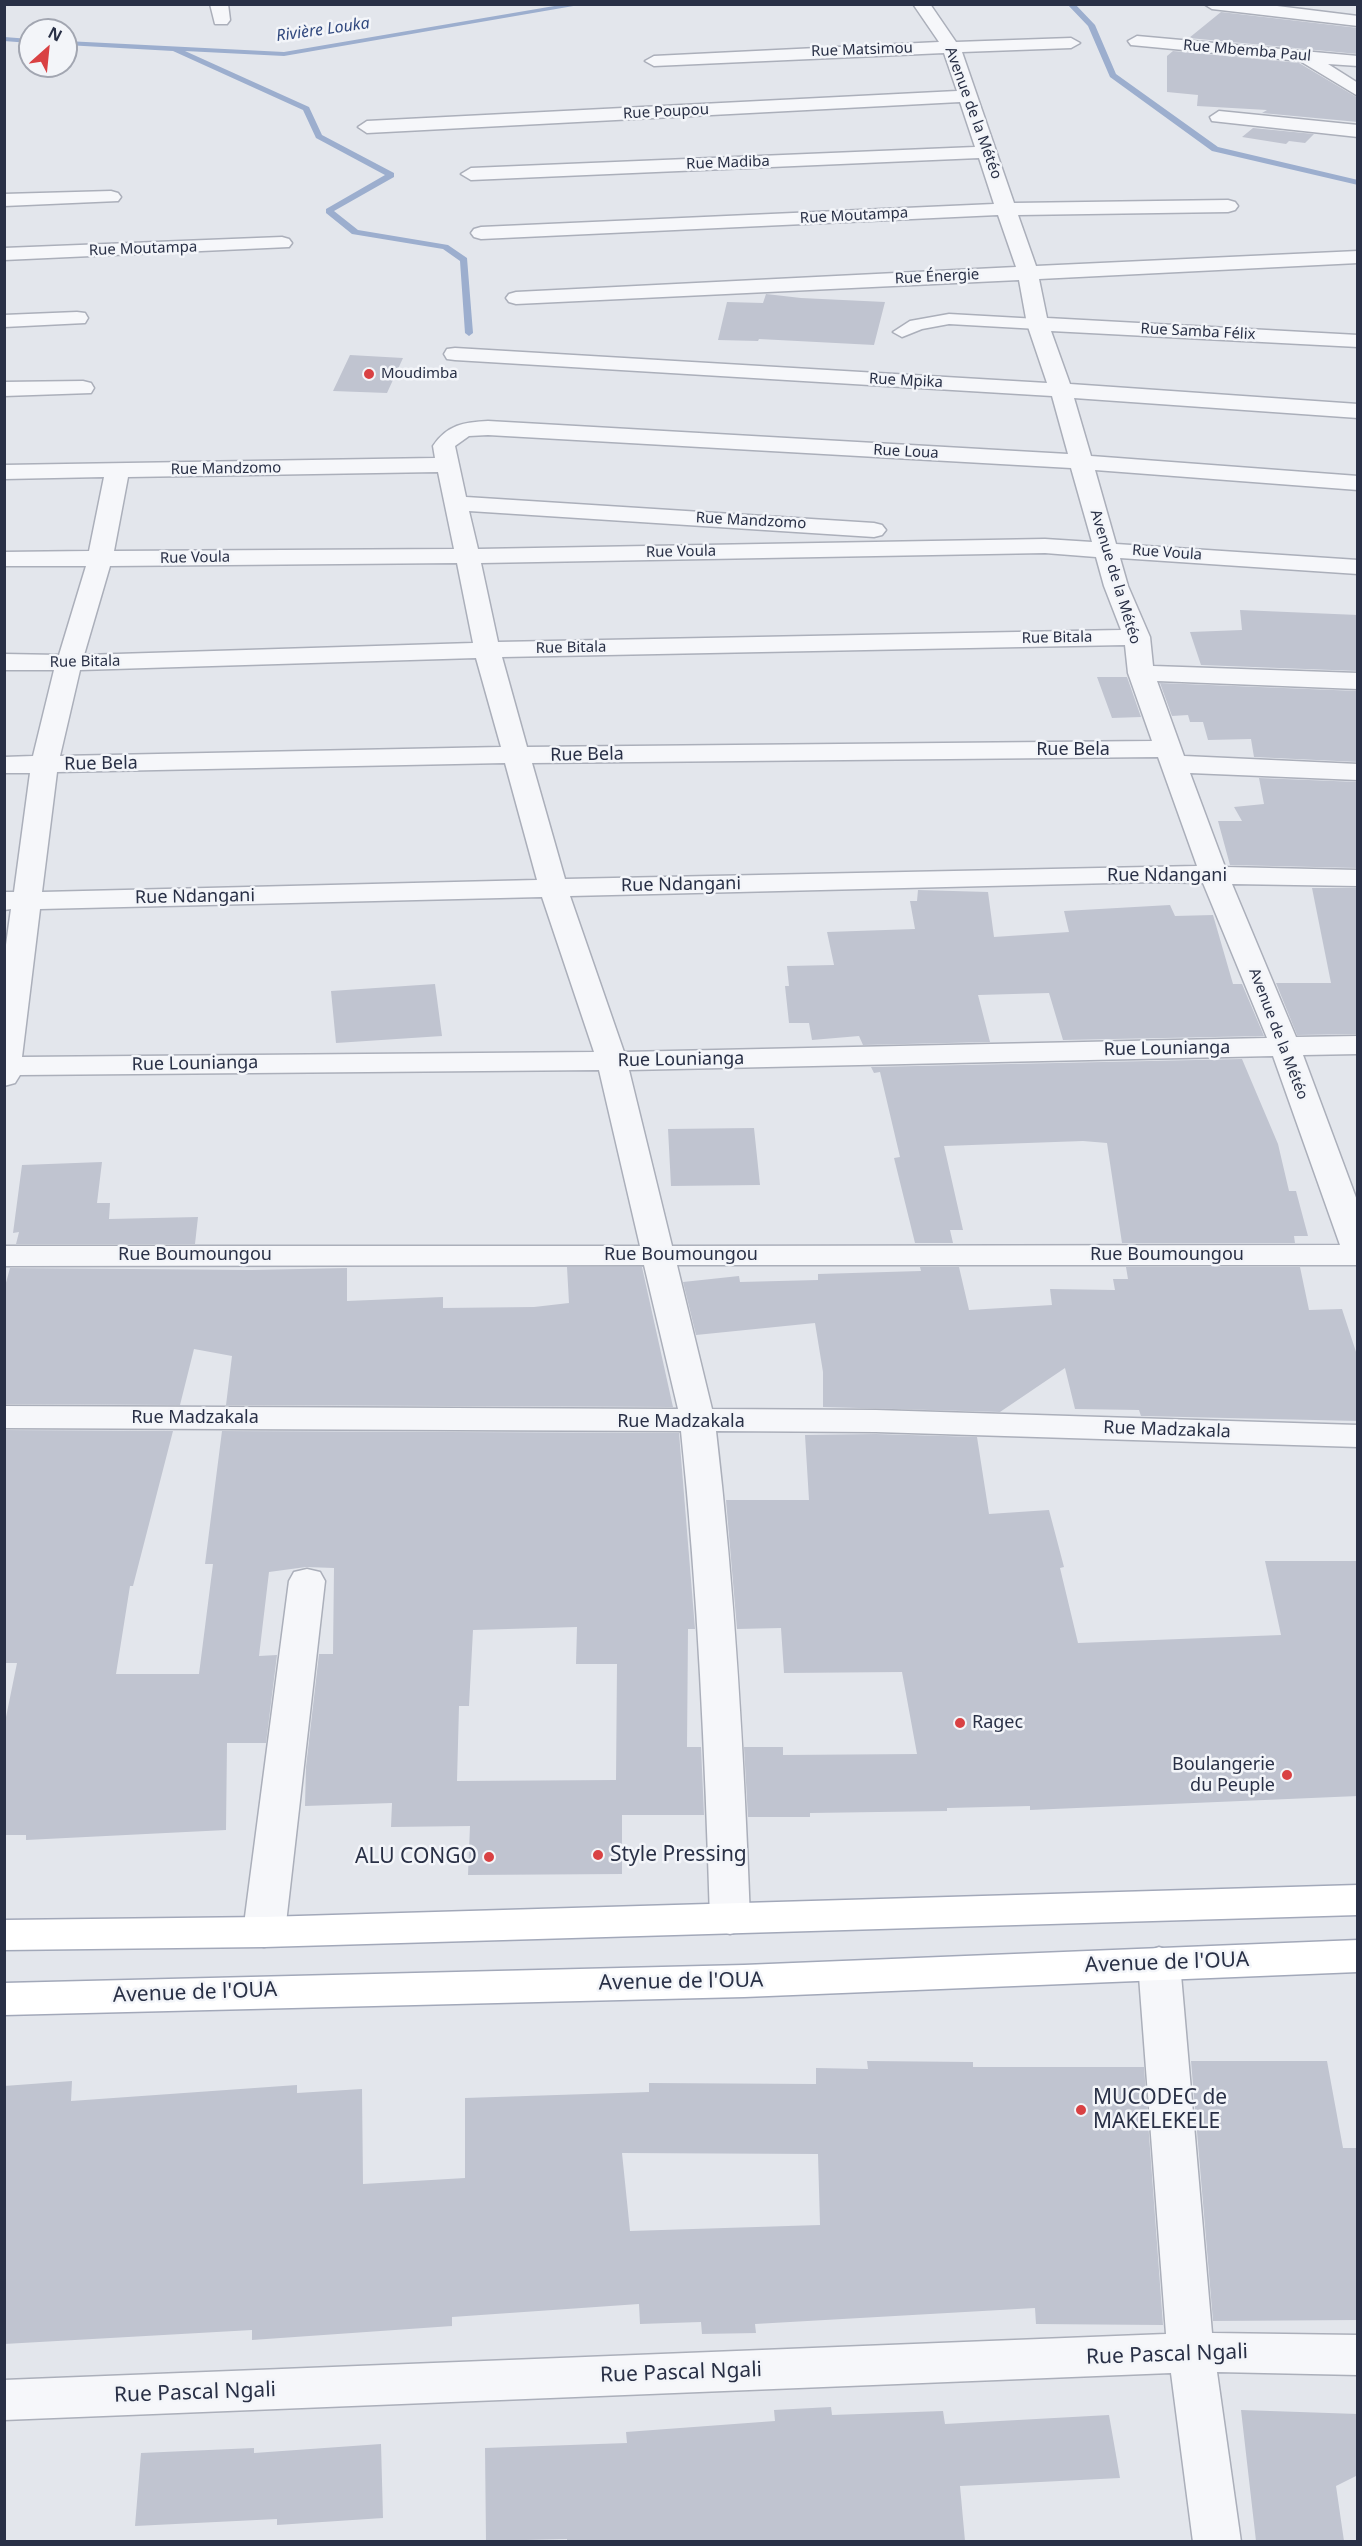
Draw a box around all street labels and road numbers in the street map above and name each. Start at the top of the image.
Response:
street label: Rue Mbemba Paul [1182,36,1312,66]
street label: Rue Matsimou [811,39,913,61]
street label: Avenue de la Météo [941,44,1005,182]
street label: Rue Poupou [623,101,709,123]
street label: Rue Madiba [686,153,770,173]
street label: Rue Moutampa [799,204,909,228]
street label: Rue Moutampa [89,238,197,260]
street label: Rue Énergie [894,266,980,288]
street label: Rue Samba Félix [1140,320,1256,344]
street label: Rue Mpika [869,370,943,392]
street label: Rue Loua [873,441,939,463]
street label: Rue Mandzomo [171,459,281,479]
street label: Avenue de la Météo [1086,508,1144,646]
street label: Rue Mandzomo [695,509,807,533]
street label: Rue Voula [646,542,716,562]
street label: Rue Voula [1131,542,1203,564]
street label: Rue Voula [160,548,230,568]
street label: Rue Bitala [1022,628,1092,648]
street label: Rue Bitala [536,638,606,658]
street label: Rue Bitala [50,652,120,672]
street label: Rue Bela [1036,739,1110,761]
street label: Rue Bela [550,744,624,766]
street label: Rue Bela [64,753,138,775]
street label: Rue Ndangani [1107,865,1227,887]
street label: Rue Ndangani [621,873,741,897]
street label: Rue Ndangani [135,885,255,909]
street label: Avenue de la Météo [1245,966,1311,1102]
street label: Rue Lounianga [1103,1037,1231,1061]
street label: Rue Lounianga [617,1048,745,1072]
street label: Rue Lounianga [131,1052,259,1076]
street label: Rue Boumoungou [118,1244,272,1266]
street label: Rue Boumoungou [604,1244,758,1266]
street label: Rue Boumoungou [1090,1244,1244,1266]
street label: Rue Madzakala [131,1407,259,1429]
street label: Rue Madzakala [617,1411,745,1433]
street label: Rue Madzakala [1103,1417,1231,1443]
street label: Avenue de l'OUA [1084,1948,1250,1978]
street label: Avenue de l'OUA [599,1968,763,1996]
street label: Avenue de l'OUA [112,1978,278,2008]
street label: Rue Pascal Ngali [1086,2340,1248,2370]
street label: Rue Pascal Ngali [600,2358,762,2388]
street label: Rue Pascal Ngali [114,2378,276,2408]

